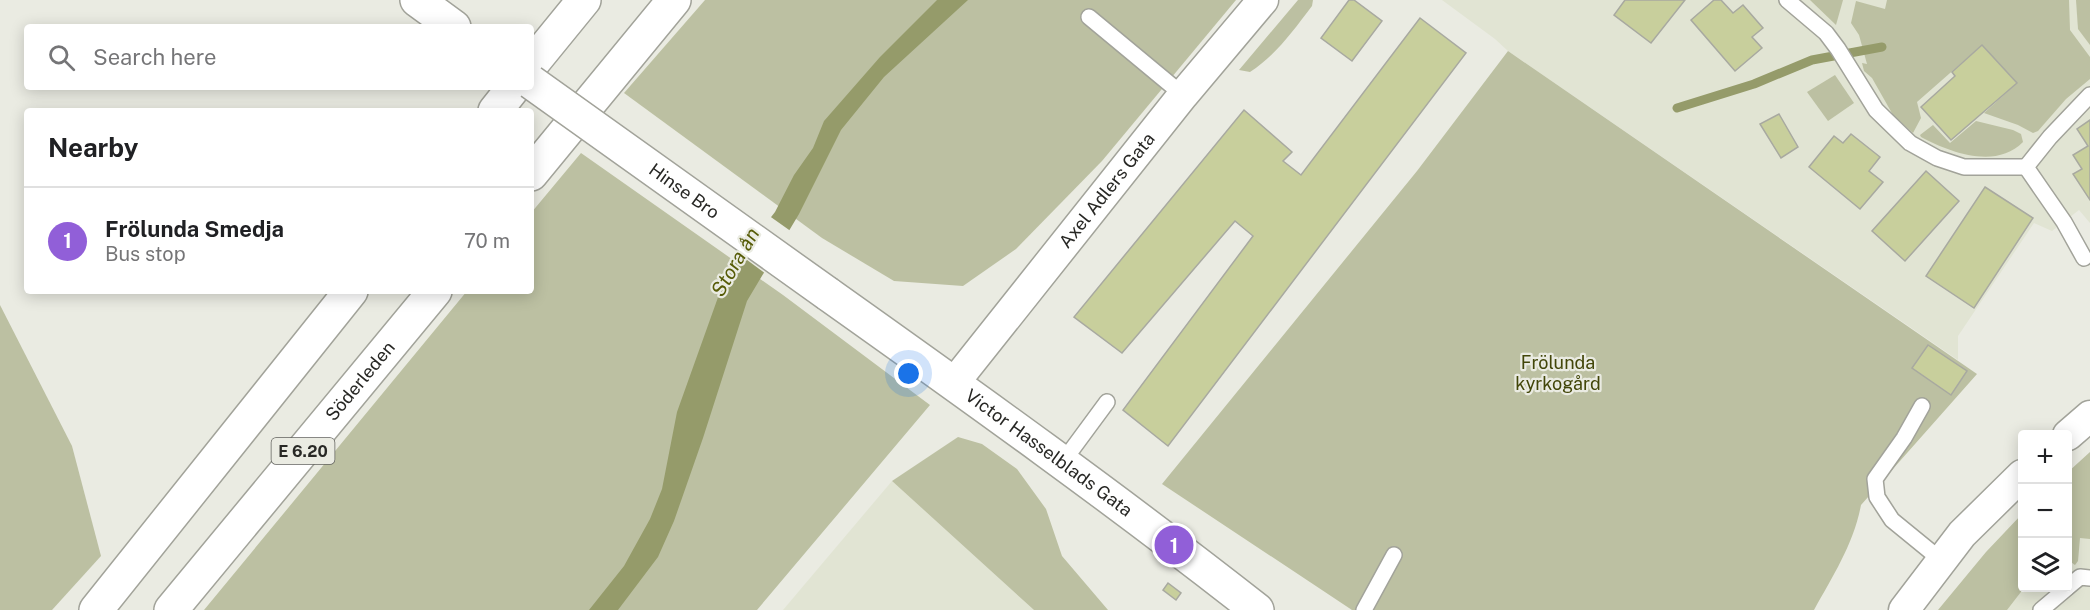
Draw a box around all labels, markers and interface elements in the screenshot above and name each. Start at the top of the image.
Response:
search box [24,24,534,90]
icon: search [45,41,78,74]
text: Search here [93,44,217,70]
street label: Axel Adlers Gata [1055,128,1159,252]
text: Nearby [48,132,138,163]
street label: Hinse Bro [645,159,724,223]
text: Frölunda Smedja [105,216,284,242]
water label: Stora ån [706,223,764,301]
text: 1 [63,229,72,253]
text: 70 m [464,229,510,253]
text: Bus stop [105,242,186,266]
street label: Söderleden [321,337,399,425]
park label: Frölunda kyrkogård [1515,352,1601,394]
your location [894,359,923,388]
street label: Victor Hasselblads Gata [961,385,1137,521]
map controls [2018,430,2072,592]
button: + [2018,430,2072,484]
road number: E 6.20 [272,438,334,464]
button: − [2018,484,2072,538]
pin: 1 [1154,522,1194,568]
button: layers [2018,538,2072,592]

